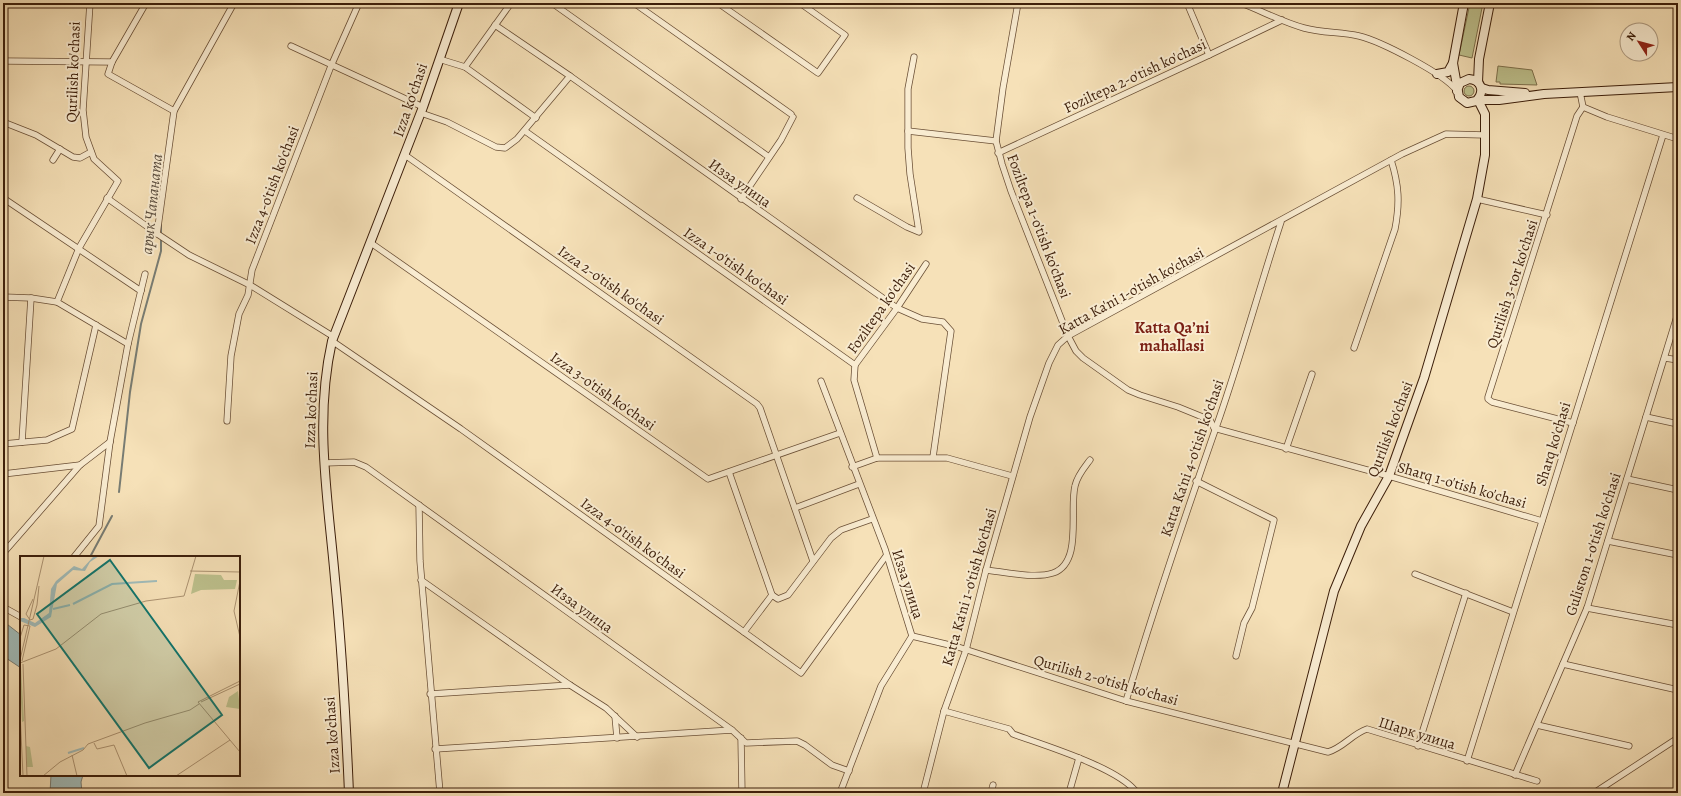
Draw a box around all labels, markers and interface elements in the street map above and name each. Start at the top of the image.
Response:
street label: Qurilish ko'chasi [61,21,85,123]
north arrow [1619,22,1659,62]
text: N [1623,29,1640,44]
street label: Foziltepa 2-o'tish ko'chasi [1061,34,1209,118]
street label: Izza ko'chasi [388,60,432,140]
street label: Izza 4-o'tish ko'chasi [240,123,304,247]
street label: Foziltepa 1-o'tish ko'chasi [1002,151,1076,301]
water label: арык Чапаната [136,153,168,255]
street label: Изза улица [705,154,775,212]
street label: Qurilish 3-tor ko'chasi [1482,217,1542,351]
street label: Izza 1-o'tish ko'chasi [680,222,792,310]
street label: Izza 2-o'tish ko'chasi [554,241,668,329]
street label: Katta Ka'ni 1-o'tish ko'chasi [1055,243,1207,339]
street label: Foziltepa ko'chasi [842,259,920,357]
district label: Katta Qaʼni mahallasi [1135,317,1210,357]
street label: Izza 3-o'tish ko'chasi [546,347,660,435]
street label: Izza ko'chasi [300,371,322,449]
street label: Katta Ka'ni 4-o'tish ko'chasi [1156,377,1228,539]
street label: Qurilish ko'chasi [1362,378,1418,480]
street label: Sharq ko'chasi [1531,399,1575,489]
street label: Sharq 1-o'tish ko'chasi [1395,457,1529,513]
street label: Guliston 1-o'tish ko'chasi [1560,470,1626,618]
street label: Izza 4-o'tish ko'chasi [577,493,689,583]
street label: Katta Ka'ni 1-o'tish ko'chasi [937,506,1001,668]
street label: Изза улица [887,547,929,622]
inset map [20,556,240,776]
street label: Изза улица [547,579,617,637]
street label: Qurilish 2-o'tish ko'chasi [1031,650,1181,710]
street label: Izza ko'chasi [319,696,345,774]
street label: Шарк улица [1376,712,1458,754]

